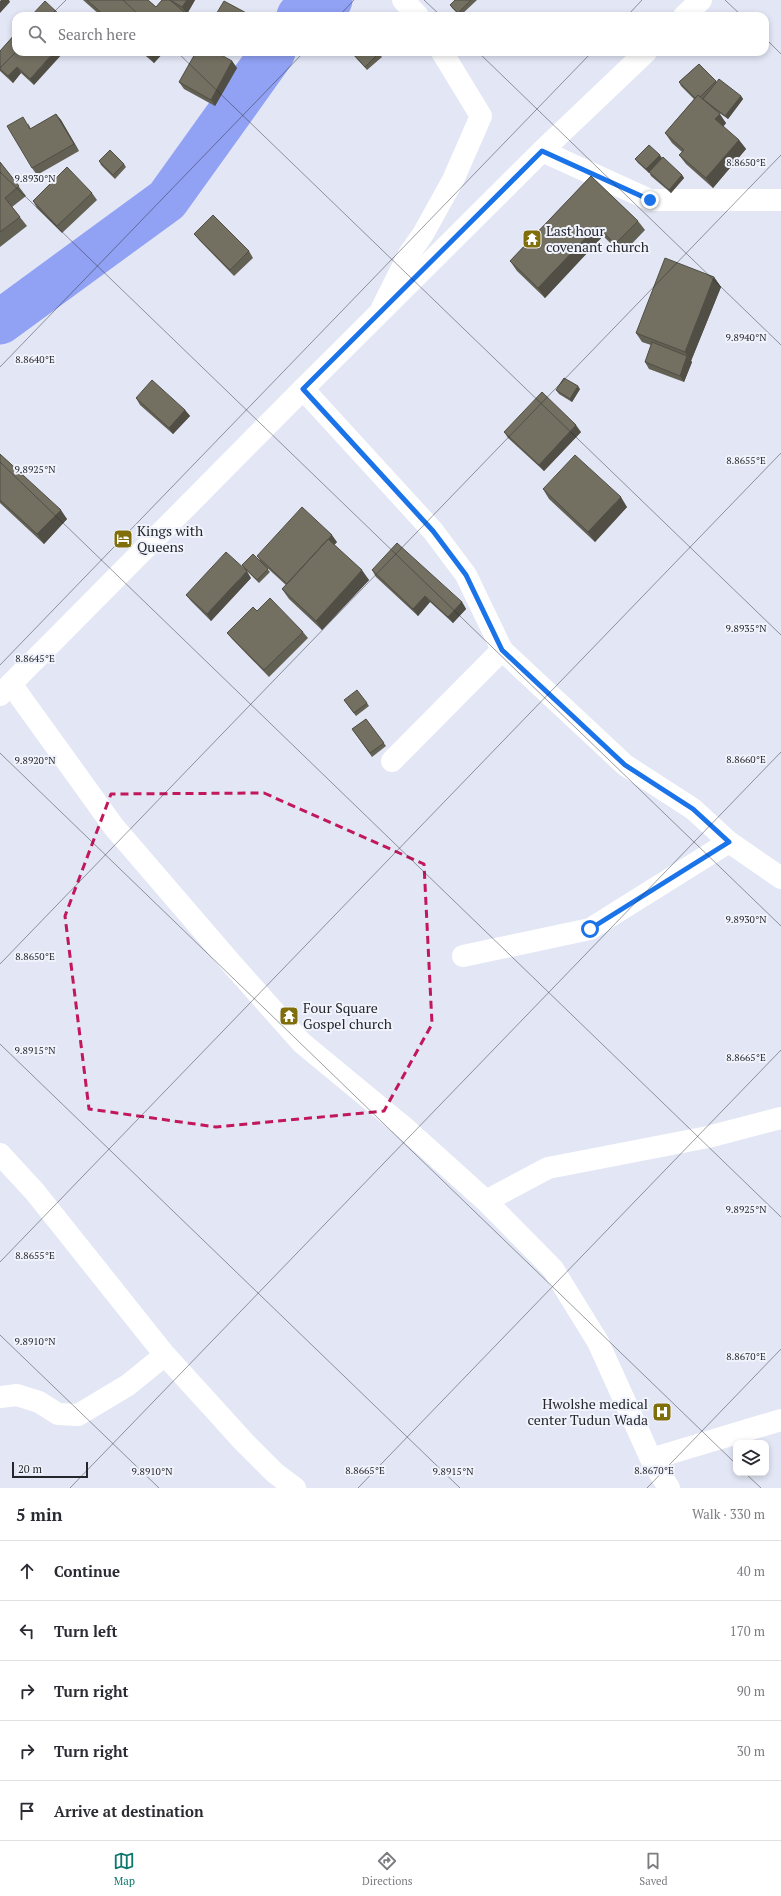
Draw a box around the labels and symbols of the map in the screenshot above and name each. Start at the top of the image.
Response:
text: 8.8650°E [726,156,766,169]
text: 9.8930°N [15,172,56,185]
route end [641,191,659,209]
place label: Last hour covenant church [546,221,649,256]
temple icon: Last hour covenant church [521,228,543,250]
text: 9.8940°N [726,331,767,344]
text: 8.8640°E [15,353,55,366]
text: 8.8655°E [726,454,766,467]
text: 9.8925°N [15,463,56,476]
place label: Kings with Queens [137,521,203,556]
hotel icon: Kings with Queens [112,528,134,550]
text: 9.8935°N [726,622,767,635]
text: 8.8645°E [15,652,55,665]
text: 8.8660°E [726,753,766,766]
text: 9.8920°N [15,754,56,767]
text: 9.8930°N [726,913,767,926]
route start [581,920,599,938]
text: 8.8650°E [15,950,55,963]
place label: Four Square Gospel church [303,998,392,1033]
temple icon: Four Square Gospel church [278,1005,300,1027]
text: 9.8915°N [15,1044,56,1057]
text: 8.8665°E [726,1051,766,1064]
text: 9.8925°N [726,1203,767,1216]
text: 8.8655°E [15,1249,55,1262]
text: 9.8910°N [15,1335,56,1348]
text: 8.8670°E [726,1350,766,1363]
place label: Hwolshe medical center Tudun Wada [527,1394,648,1429]
hospital icon: Hwolshe medical center Tudun Wada [651,1401,673,1423]
scale bar [12,1460,88,1479]
text: 8.8665°E [345,1464,385,1477]
text: 8.8670°E [634,1464,674,1477]
text: 9.8910°N [132,1465,173,1478]
text: 9.8915°N [433,1465,474,1478]

